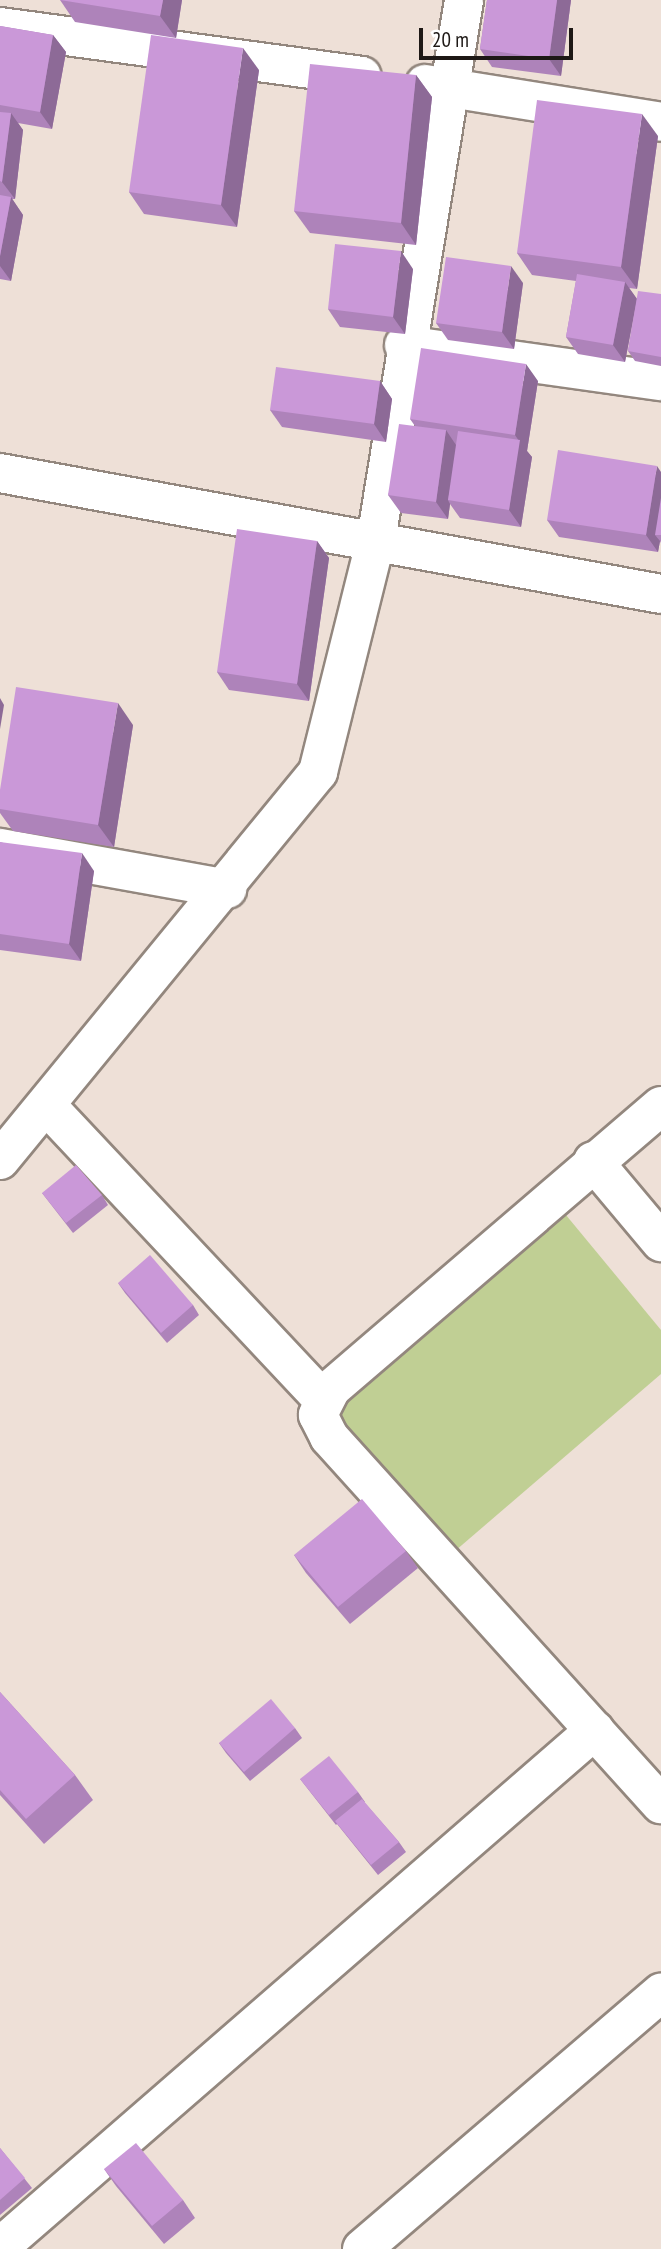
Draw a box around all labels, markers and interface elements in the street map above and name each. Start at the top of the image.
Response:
scale bar [423,14,577,58]
text: 20 m [432,26,469,53]

